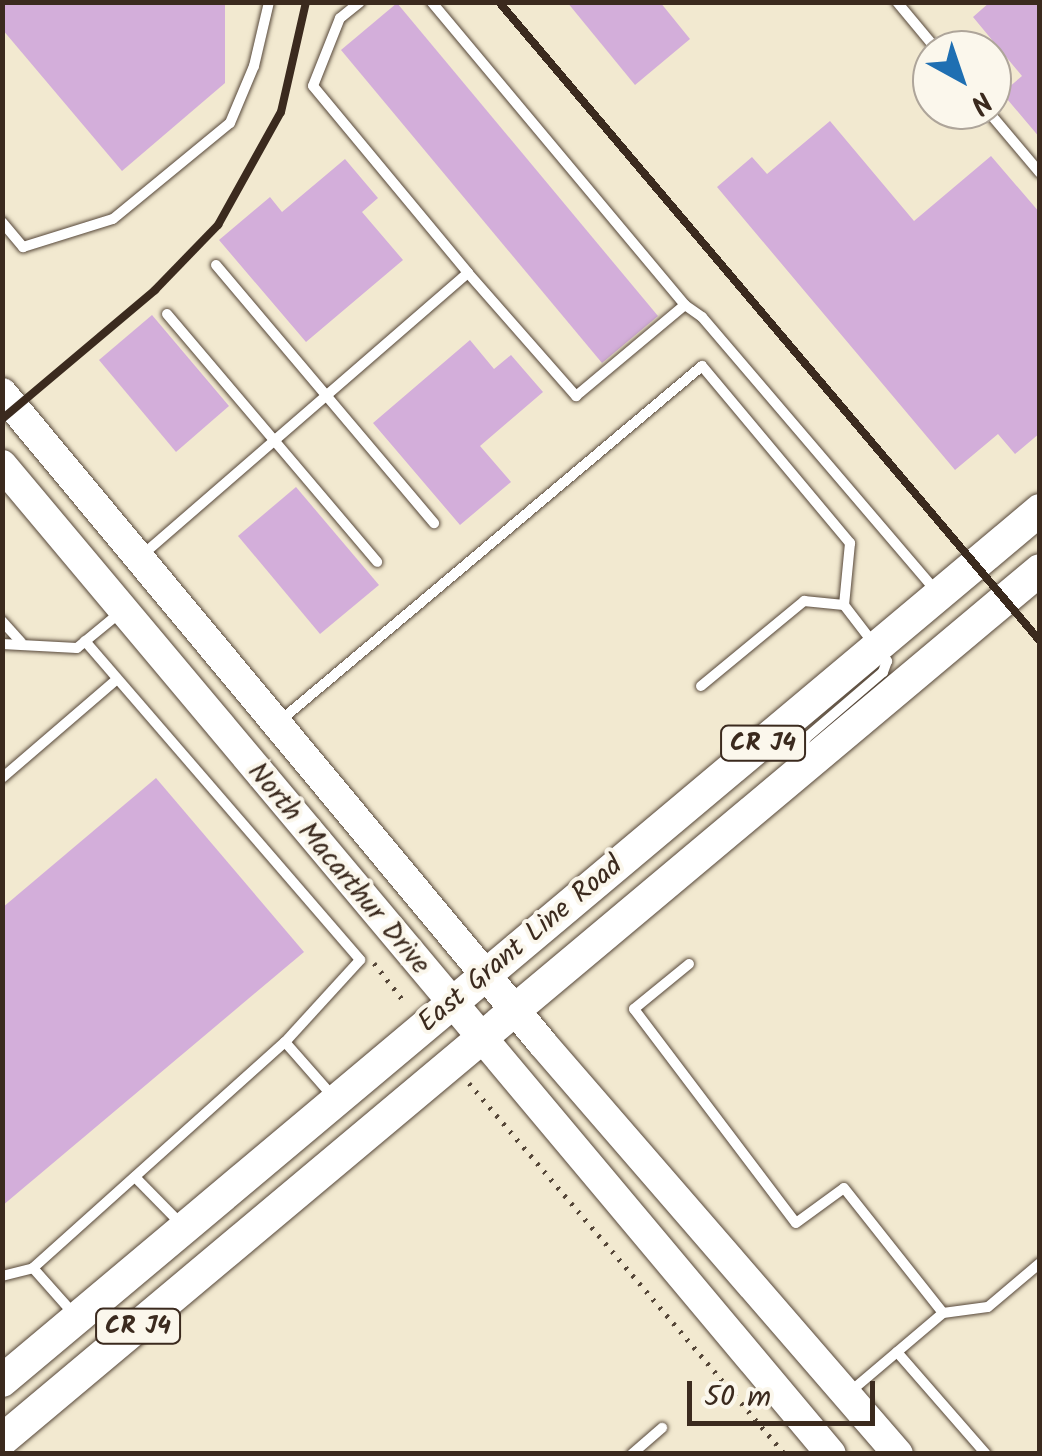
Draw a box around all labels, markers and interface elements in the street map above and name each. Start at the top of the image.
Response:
north arrow [912,30,1012,130]
text: N [959,79,1002,125]
road number: CR J4 [718,723,808,763]
street label: North Macarthur Drive [240,756,436,982]
street label: East Grant Line Road [412,850,630,1040]
road number: CR J4 [93,1306,183,1346]
scale bar [692,1361,880,1423]
text: 50 m [704,1374,771,1422]

